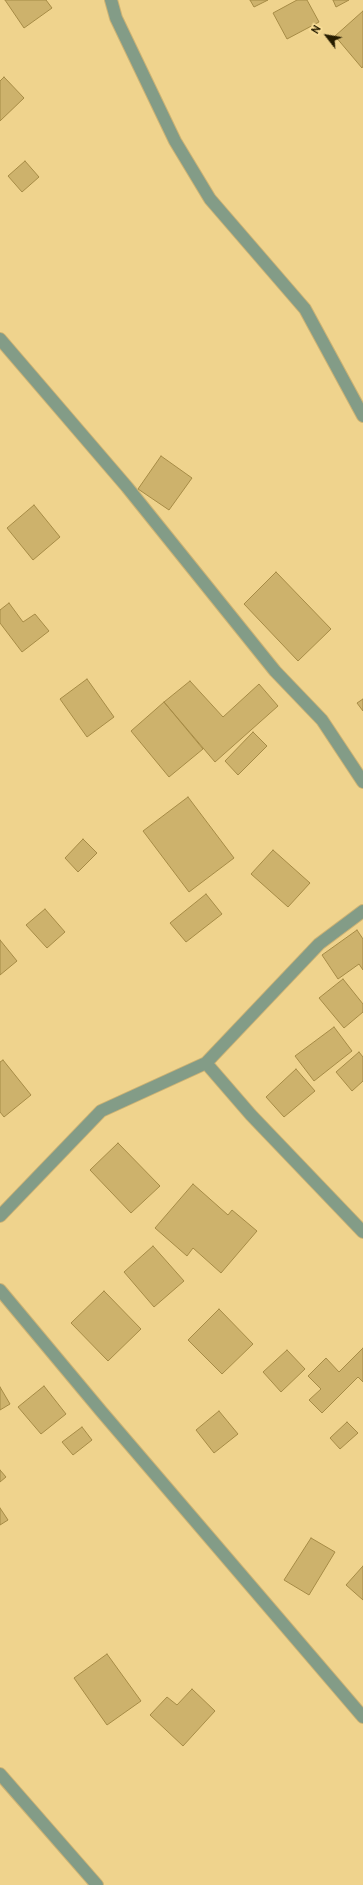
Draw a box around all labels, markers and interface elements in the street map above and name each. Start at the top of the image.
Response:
north arrow [307,16,347,56]
text: N [309,23,325,37]

